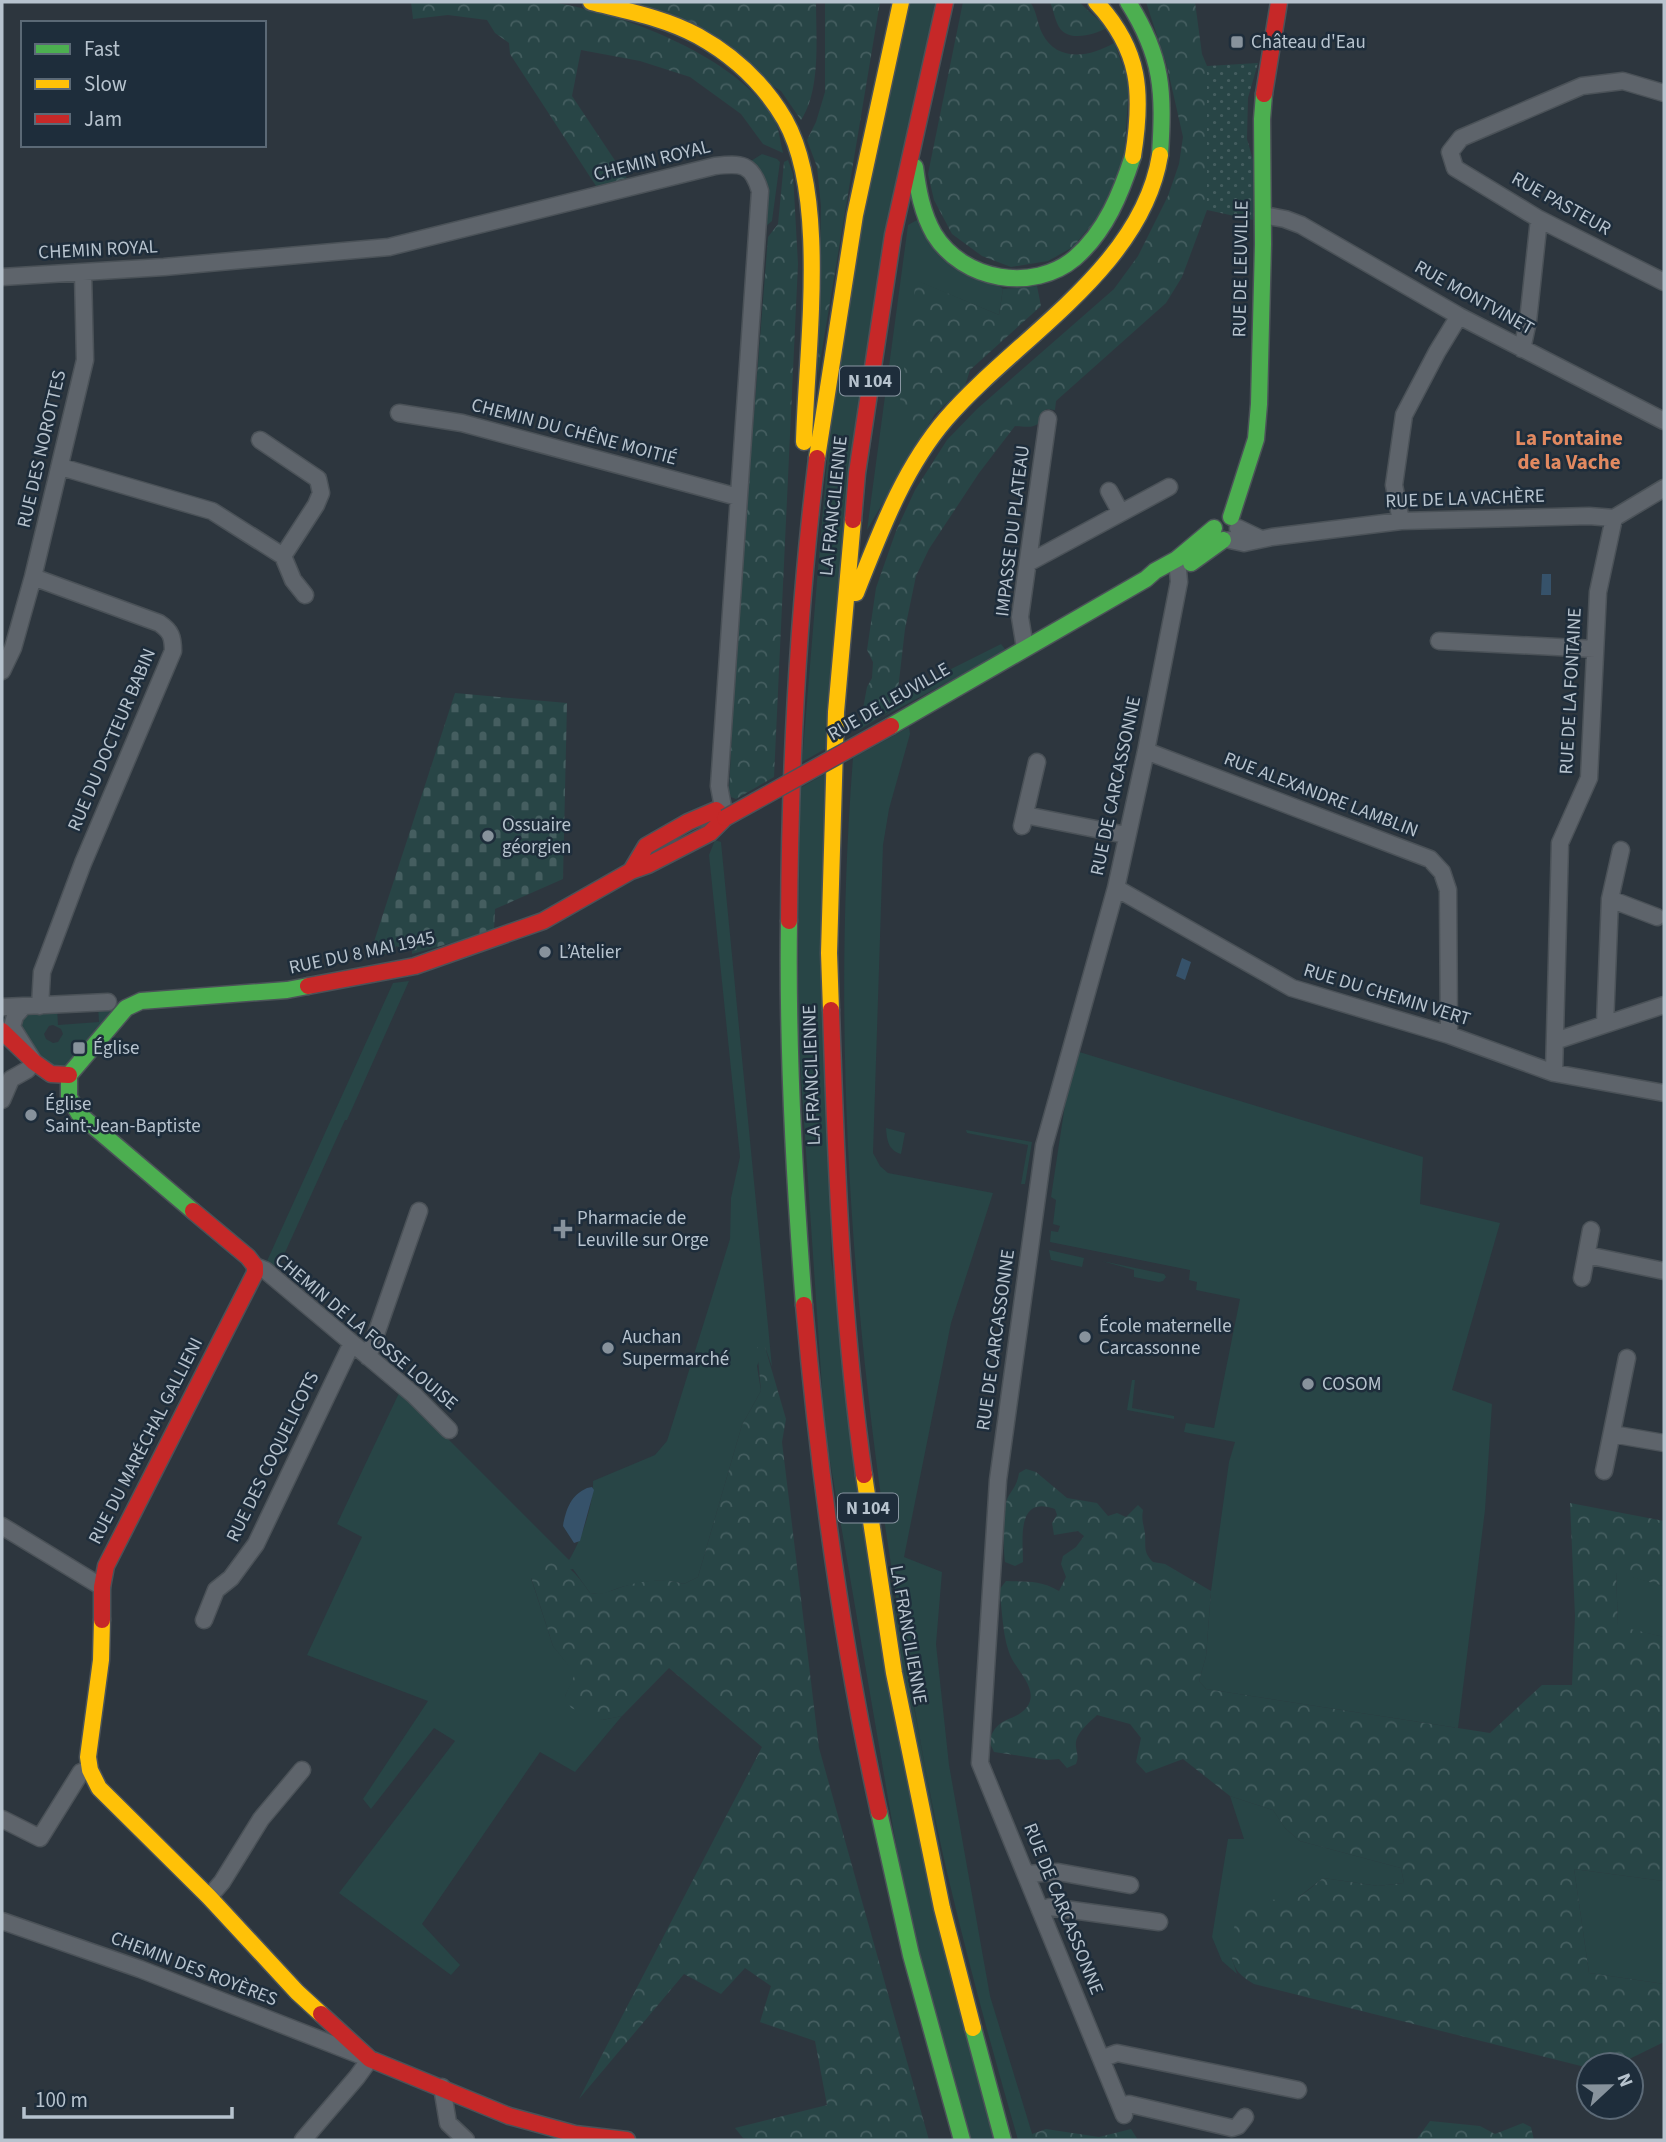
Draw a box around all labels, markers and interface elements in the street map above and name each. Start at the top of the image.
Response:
legend [21,21,266,147]
place label: Château d'Eau [1251,29,1366,56]
text: Fast [84,34,120,64]
marker: Château d'Eau [1229,34,1245,50]
text: Slow [84,69,127,99]
text: Jam [84,104,122,134]
street label: CHEMIN ROYAL [591,133,713,189]
street label: RUE PASTEUR [1506,166,1616,243]
street label: RUE DE LEUVILLE [1226,200,1256,338]
street label: CHEMIN ROYAL [38,233,158,267]
street label: RUE MONTVINET [1409,254,1539,342]
road number: N 104 [840,366,900,396]
street label: RUE DES NOROTTES [11,368,73,530]
street label: CHEMIN DU CHÊNE MOITIÉ [468,392,680,472]
district label: La Fontaine de la Vache [1515,423,1623,477]
street label: LA FRANCILIENNE [813,435,855,577]
street label: IMPASSE DU PLATEAU [989,444,1037,618]
street label: RUE DE LA VACHÈRE [1385,483,1545,515]
street label: RUE DE LA FONTAINE [1553,607,1589,775]
street label: RUE DU DOCTEUR BABIN [61,644,163,836]
street label: RUE DE LEUVILLE [823,656,955,748]
street label: RUE DE CARCASSONNE [1084,694,1148,878]
street label: RUE ALEXANDRE LAMBLIN [1220,745,1422,845]
place label: Ossuaire géorgien [502,812,572,861]
marker: Ossuaire géorgien [480,828,496,844]
street label: RUE DU 8 MAI 1945 [287,924,437,982]
place label: L’Atelier [559,939,621,966]
marker: L’Atelier [537,944,553,960]
street label: RUE DU CHEMIN VERT [1300,957,1474,1033]
street label: LA FRANCILIENNE [796,1004,828,1146]
place label: Église [93,1035,140,1062]
marker: Église [71,1040,87,1056]
place label: Église Saint-Jean-Baptiste [45,1091,201,1140]
marker: Église Saint-Jean-Baptiste [23,1107,39,1123]
place label: Pharmacie de Leuville sur Orge [577,1205,709,1254]
marker: Pharmacie de Leuville sur Orge [555,1221,571,1237]
street label: CHEMIN DE LA FOSSE LOUISE [269,1247,463,1417]
street label: RUE DE CARCASSONNE [970,1248,1022,1432]
place label: École maternelle Carcassonne [1099,1313,1232,1362]
place label: Auchan Supermarché [622,1324,729,1373]
marker: École maternelle Carcassonne [1077,1329,1093,1345]
street label: RUE DU MARÉCHAL GALLIENI [82,1333,210,1549]
marker: Auchan Supermarché [600,1340,616,1356]
street label: RUE DES COQUELICOTS [220,1367,326,1547]
place label: COSOM [1322,1371,1382,1398]
marker: COSOM [1300,1376,1316,1392]
road number: N 104 [838,1493,898,1522]
street label: LA FRANCILIENNE [882,1563,934,1707]
street label: RUE DE CARCASSONNE [1016,1819,1110,1999]
street label: CHEMIN DES ROYÈRES [107,1925,281,2013]
north arrow [1575,2051,1645,2121]
text: N [1609,2069,1639,2091]
scale bar [24,2076,233,2120]
text: 100 m [35,2085,88,2115]

